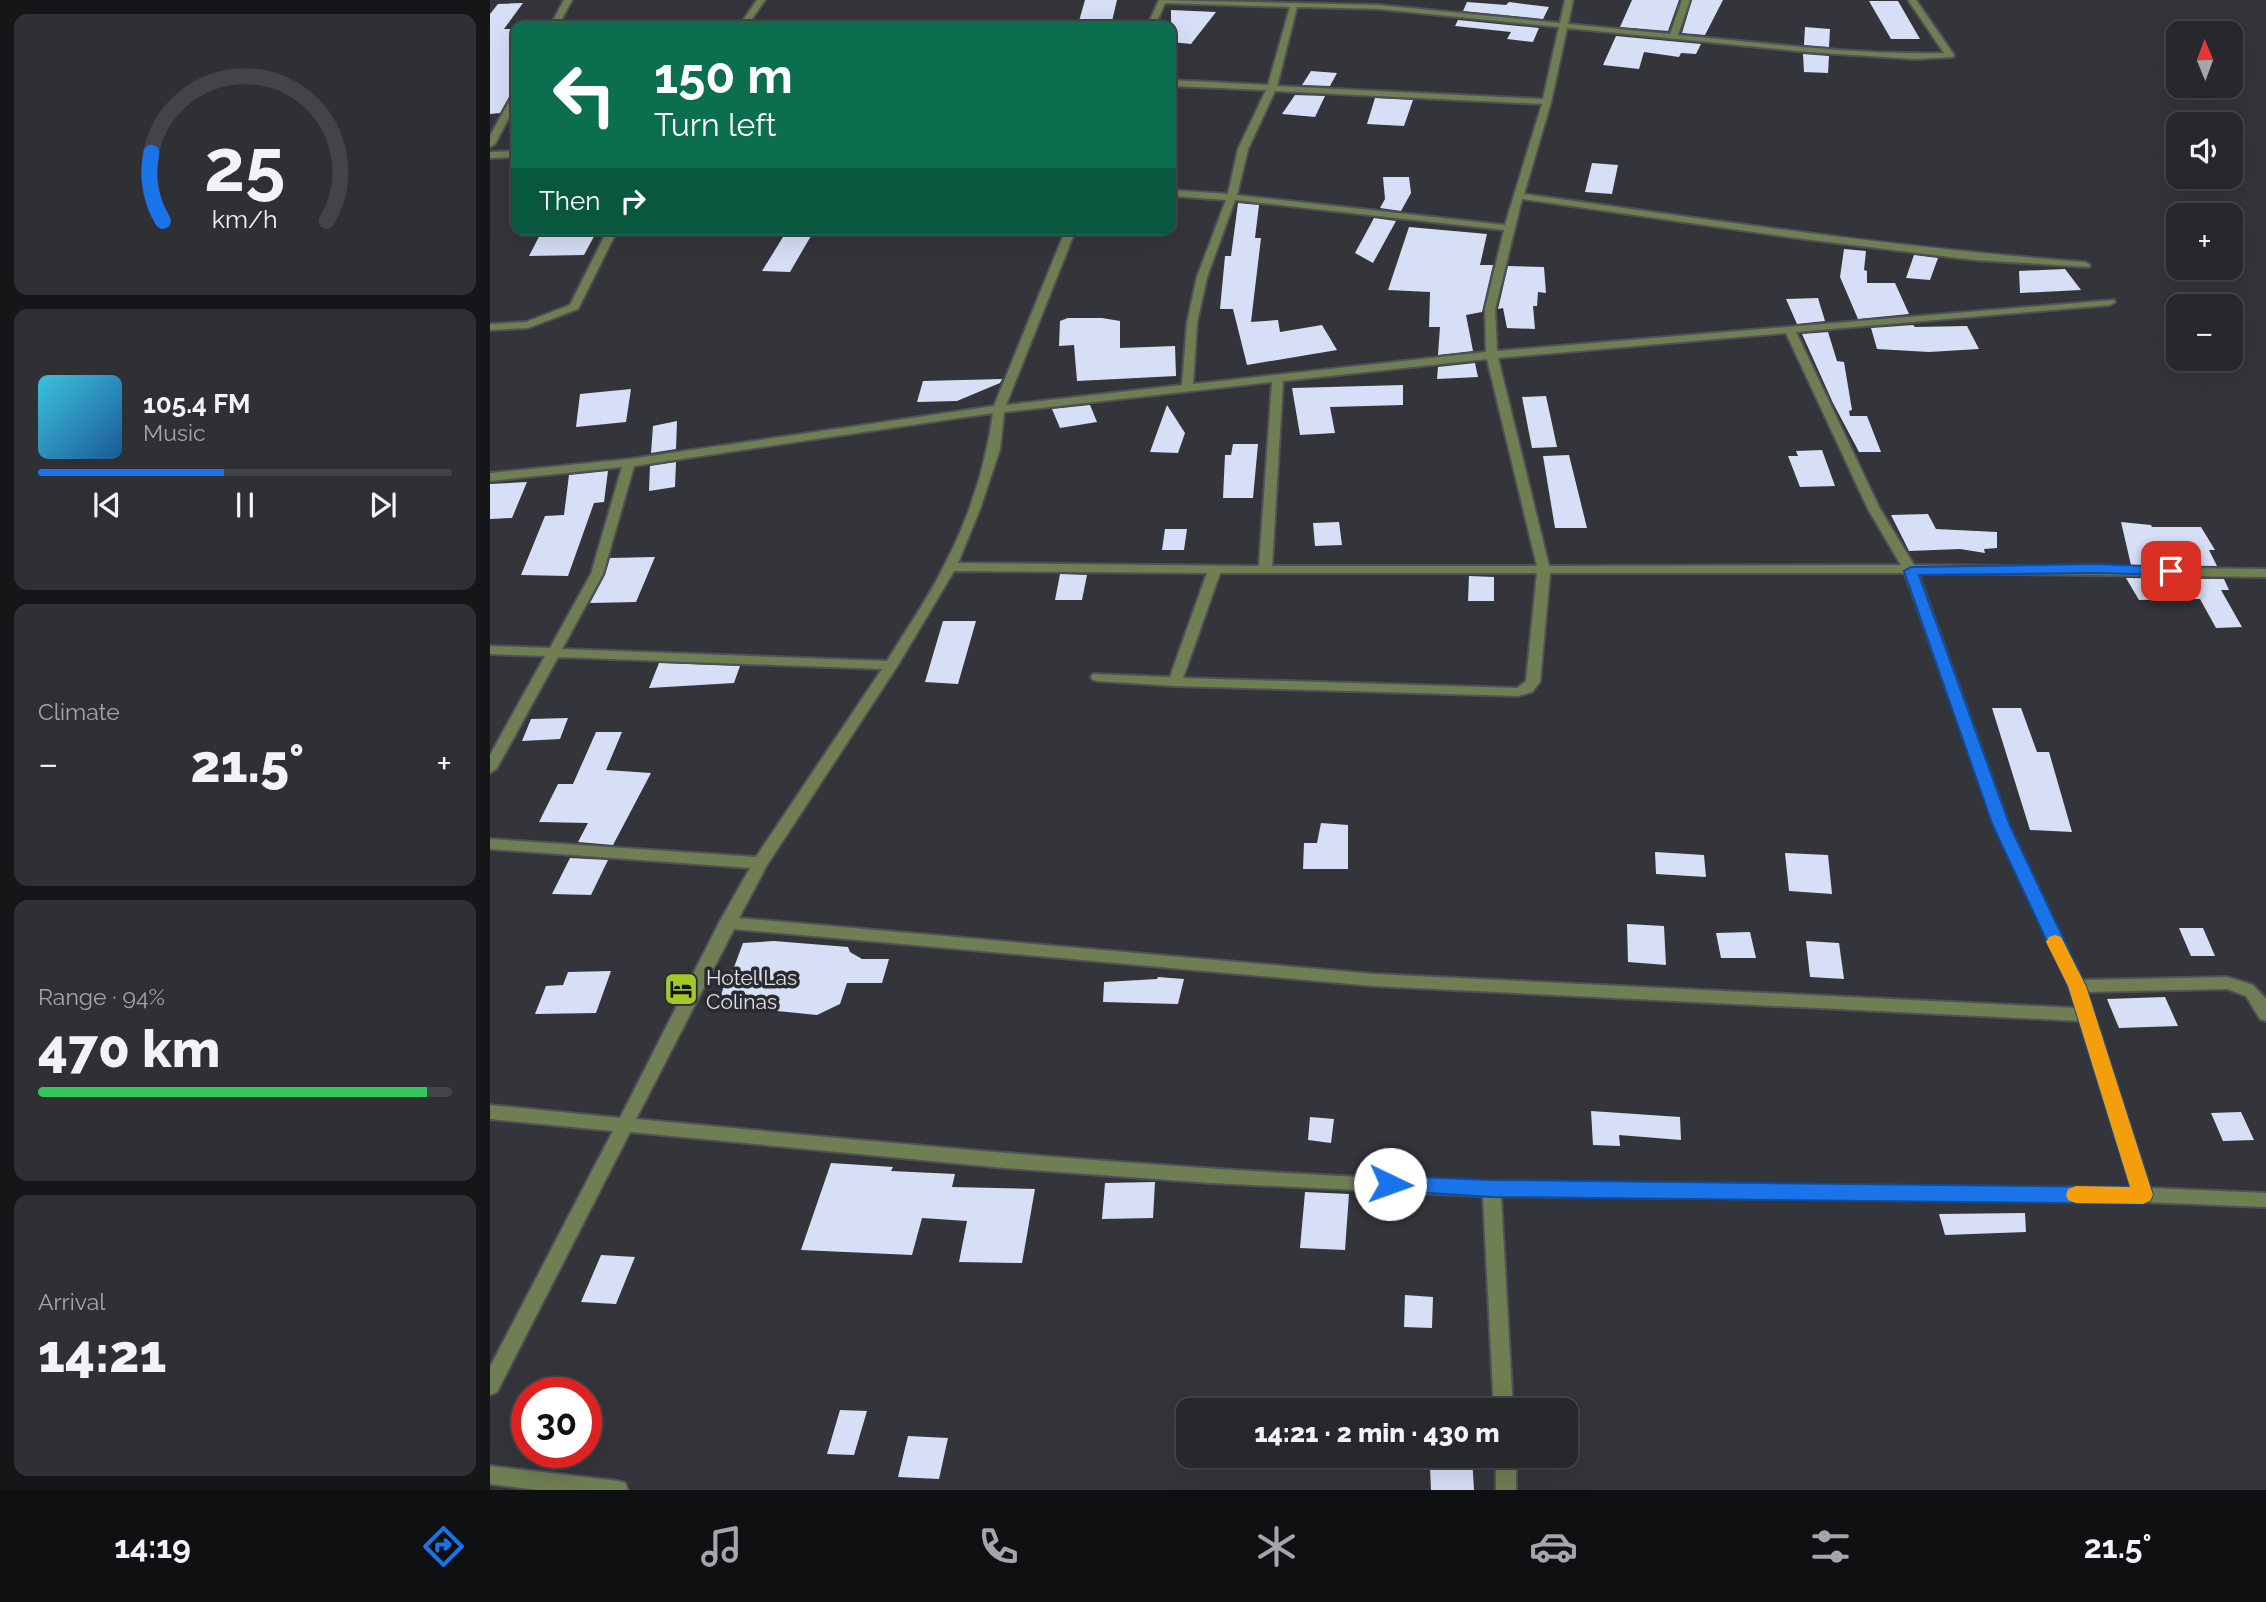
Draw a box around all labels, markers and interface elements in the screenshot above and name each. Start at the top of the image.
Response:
north arrow [2166,21,2244,98]
map controls [2166,21,2243,371]
text: 150 m [654,47,793,104]
icon: left [539,49,630,140]
text: Turn left [654,106,776,143]
button: sound [2166,112,2243,189]
text: 25 [204,123,286,208]
icon: right [614,182,652,220]
text: Then [539,186,600,216]
text: km/h [212,203,278,233]
button: + [2166,203,2243,280]
button: − [2166,294,2243,371]
text: 105.4 FM [143,389,251,419]
text: Music [143,419,206,446]
icon: previous [88,486,126,524]
icon: pause [226,486,264,524]
icon: next [364,486,402,524]
pin [2141,541,2201,601]
icon: arrive [2152,552,2190,590]
text: Climate [38,698,120,725]
text: 21.5° [190,733,304,794]
text: − [38,741,58,786]
text: + [436,741,452,786]
place label: Hotel Las Colinas [706,965,797,1014]
hotel icon: Hotel Las Colinas [662,970,700,1008]
text: Range · 94% [38,983,165,1010]
text: 470 km [38,1018,220,1079]
position arrow [1353,1147,1427,1221]
text: Arrival [38,1288,105,1315]
text: 14:21 [38,1323,166,1384]
speed limit sign: 30 [511,1377,602,1468]
text: 14:21 · 2 min · 430 m [1254,1418,1500,1448]
icon: directions [419,1522,468,1571]
icon: music [697,1522,746,1571]
icon: phone [974,1522,1023,1571]
icon: climate [1252,1522,1301,1571]
icon: car [1529,1522,1578,1571]
icon: filters [1806,1522,1855,1571]
text: 14:19 [114,1528,191,1565]
text: 21.5° [2084,1528,2152,1565]

